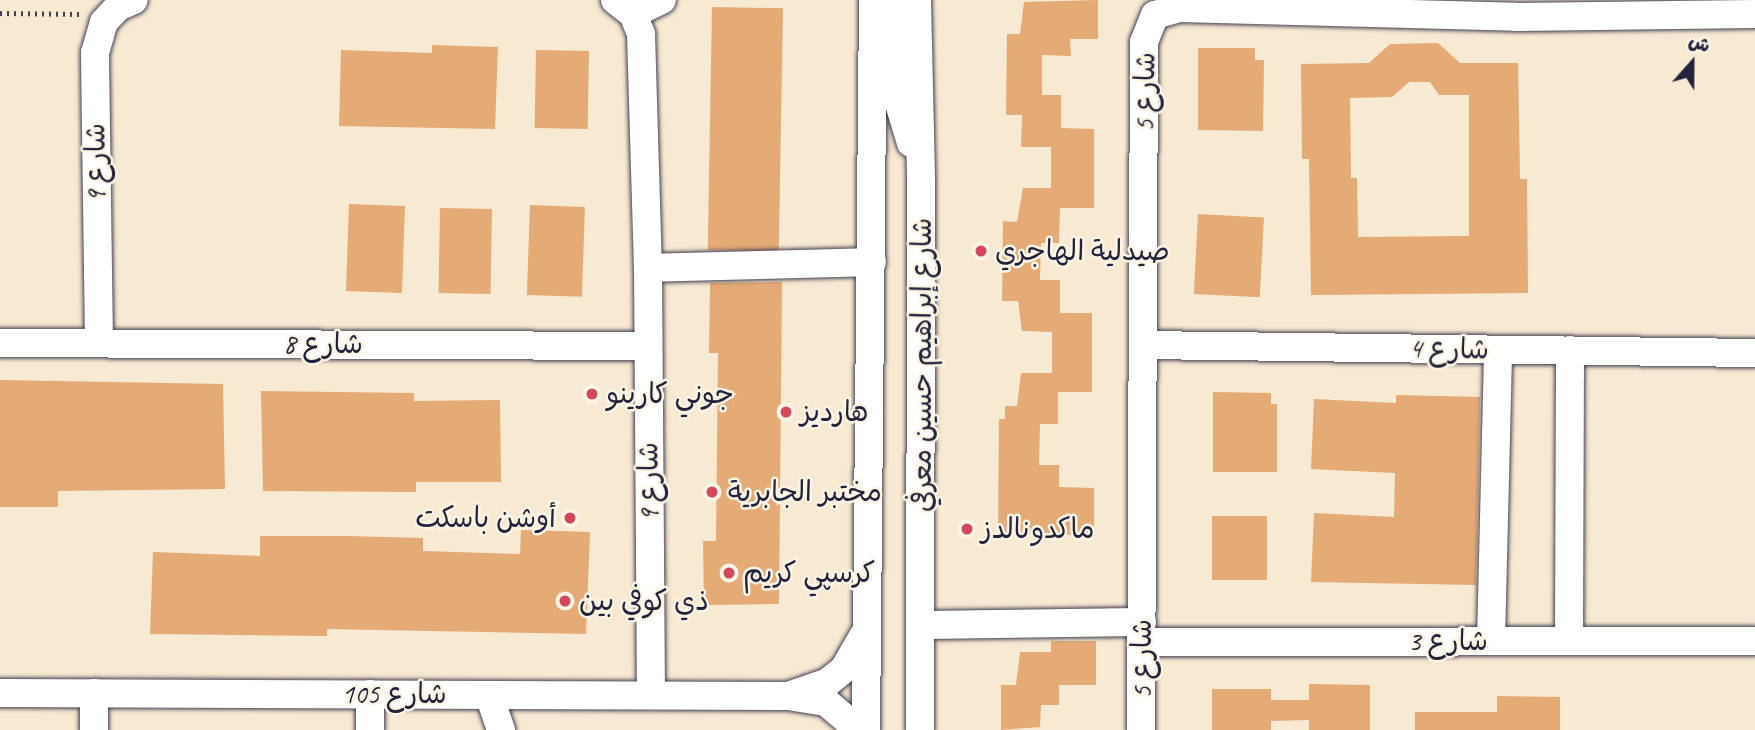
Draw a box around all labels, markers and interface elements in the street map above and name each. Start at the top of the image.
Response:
north arrow [1657,28,1727,98]
text: ش [1685,28,1714,58]
street label: شارع 5 [1128,52,1162,132]
street label: شارع 9 [79,123,113,203]
street label: شارع إبراهيم حسين معرفي [905,218,939,512]
place label: صيدلية الهاجري [995,234,1170,268]
marker: صيدلية الهاجري [973,243,989,259]
street label: شارع 8 [283,327,363,361]
street label: شارع 4 [1409,332,1489,366]
place label: جوني كارينو [606,377,734,411]
marker: جوني كارينو [584,386,600,402]
place label: هارديز [800,395,869,429]
marker: هارديز [778,404,794,420]
street label: شارع 9 [632,442,666,522]
place label: مختبر الجابرية [728,475,882,509]
marker: مختبر الجابرية [702,482,722,502]
place label: أوشن باسكت [415,501,556,535]
marker: أوشن باسكت [562,510,578,526]
place label: ماكدونالدز [981,512,1095,546]
marker: ماكدونالدز [959,521,975,537]
place label: كرسپي كريم [743,556,875,590]
marker: كرسپي كريم [721,565,737,581]
place label: ذي كوفي بين [579,584,709,618]
marker: ذي كوفي بين [557,593,573,609]
street label: شارع 5 [1125,619,1159,699]
street label: شارع 3 [1408,624,1488,658]
street label: شارع 105 [341,677,447,711]

